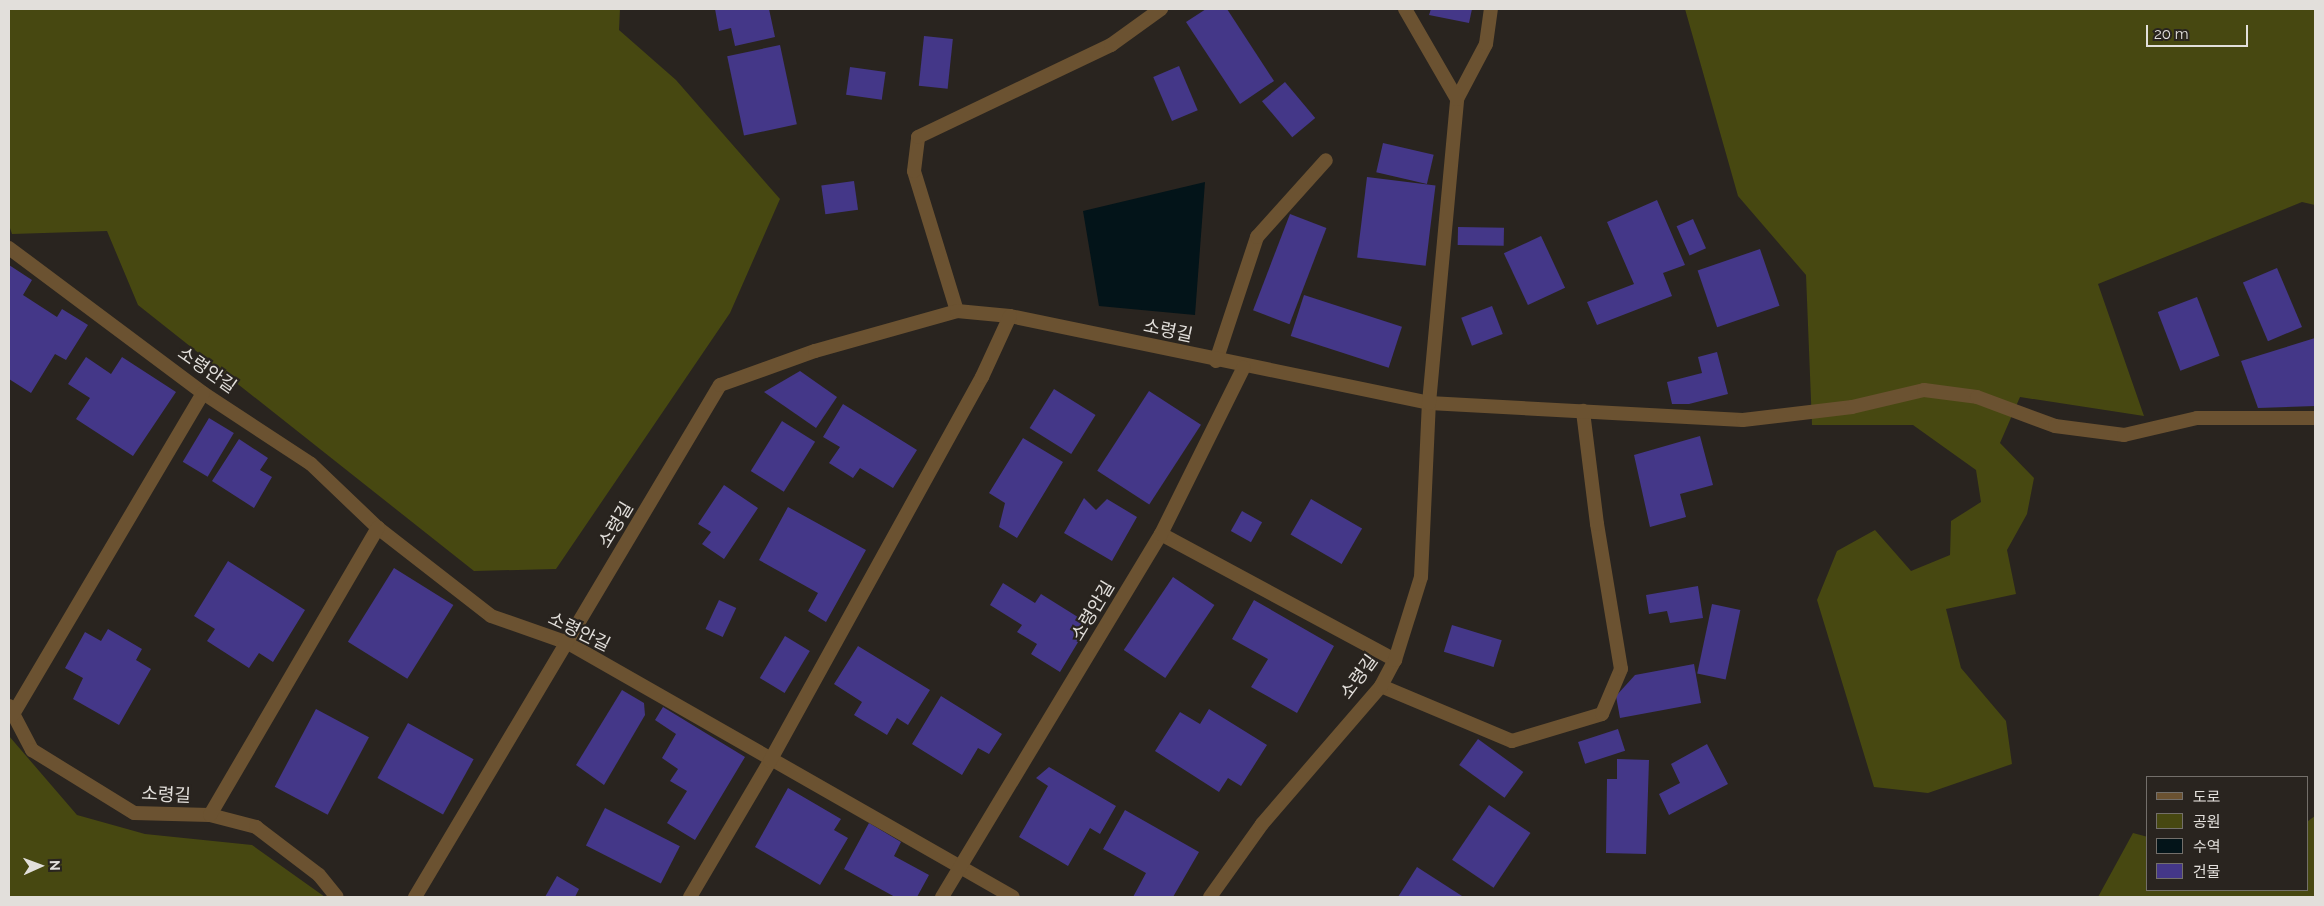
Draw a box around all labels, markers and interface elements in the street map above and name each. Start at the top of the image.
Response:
scale bar [2149,15,2252,47]
text: 20 m [2154,25,2189,43]
street label: 소령길 [1141,315,1195,347]
street label: 소령안길 [174,342,240,398]
street label: 소령길 [594,498,638,552]
street label: 소령안길 [1067,577,1119,645]
street label: 소령안길 [544,608,614,656]
street label: 소령길 [1336,651,1382,703]
legend [2146,776,2309,891]
street label: 소령길 [141,783,191,807]
text: 도로 [2193,788,2221,806]
text: 공원 [2193,813,2221,831]
text: 수역 [2193,838,2221,856]
north arrow [15,841,65,891]
text: N [47,860,63,871]
text: 건물 [2193,863,2221,881]

